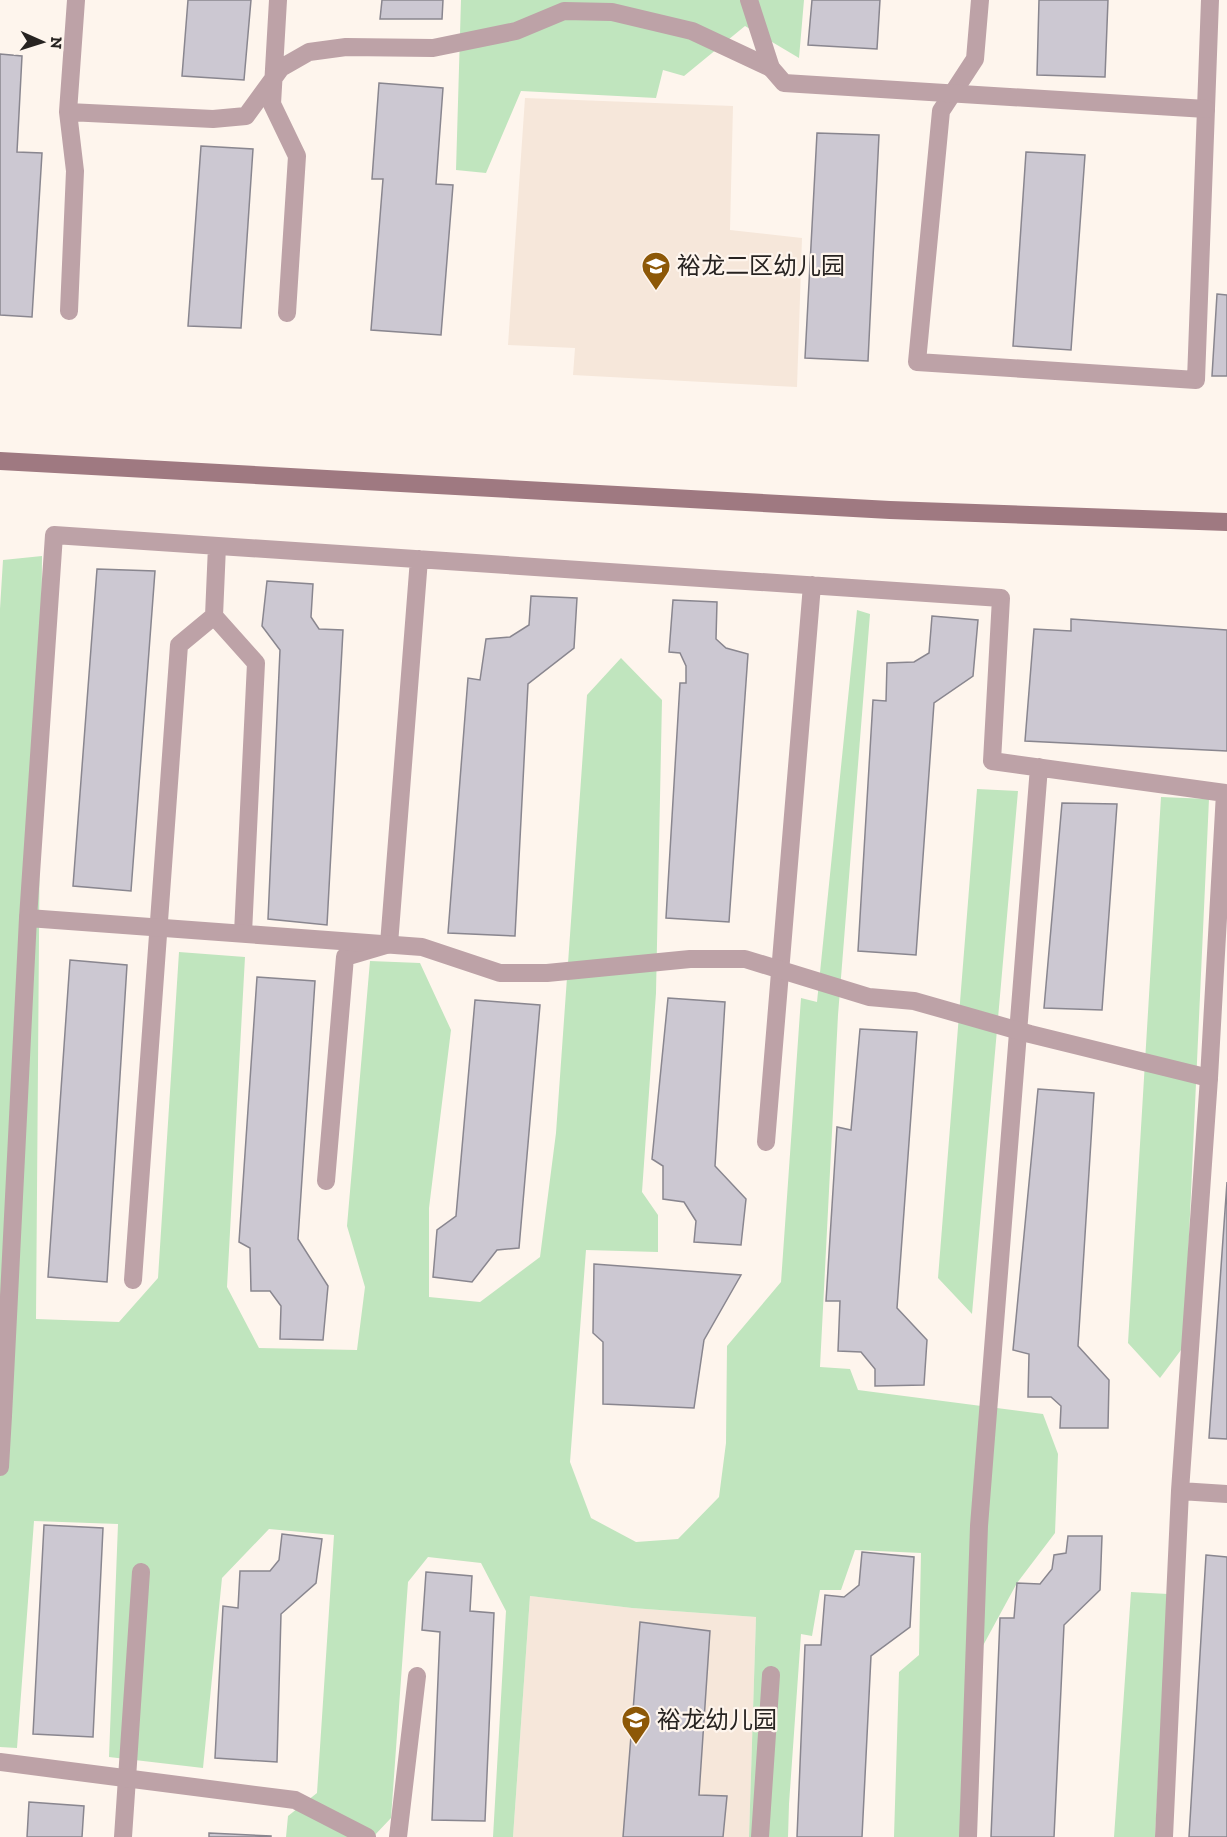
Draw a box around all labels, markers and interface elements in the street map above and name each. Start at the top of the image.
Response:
north arrow [12,12,72,72]
text: N [47,36,66,49]
school or university icon: 裕龙二区幼儿园 [640,250,672,292]
place label: 裕龙二区幼儿园 [677,251,845,280]
school or university icon: 裕龙幼儿园 [620,1704,652,1746]
place label: 裕龙幼儿园 [657,1705,777,1734]

